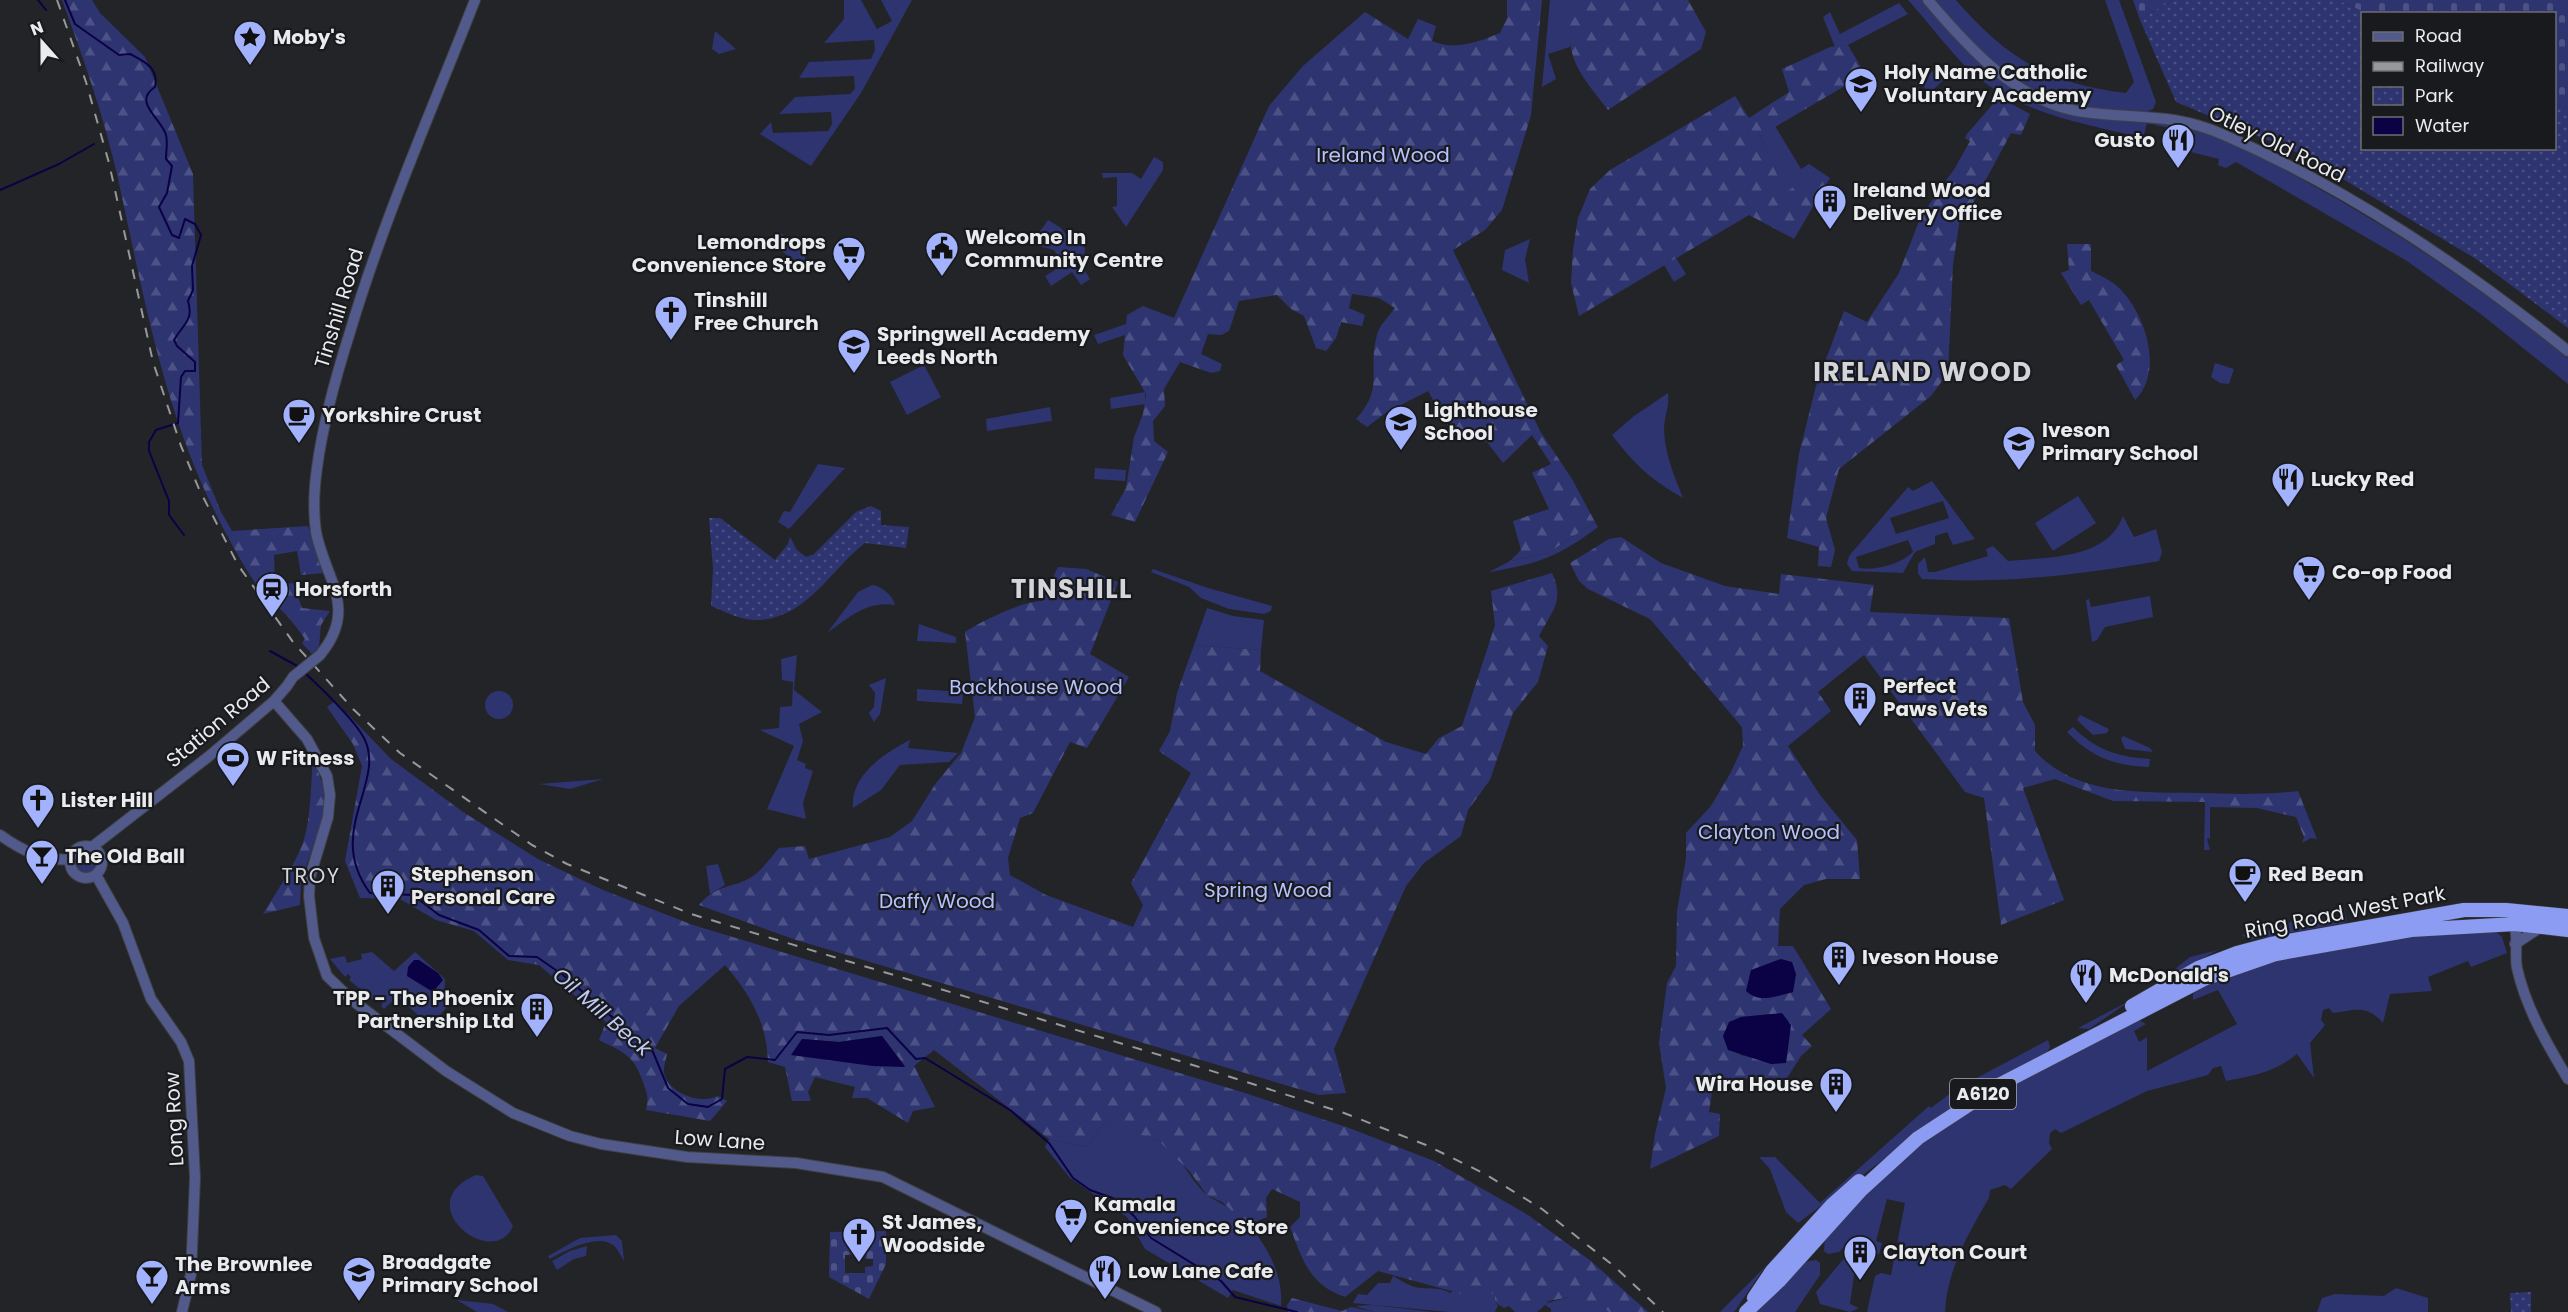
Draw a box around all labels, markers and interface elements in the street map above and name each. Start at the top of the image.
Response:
north arrow [12,12,72,72]
legend [2361,12,2556,150]
text: N [27,16,47,41]
place icon: Moby's [232,19,268,66]
place label: Moby's [273,23,346,51]
text: Road [2415,23,2462,48]
text: Railway [2415,53,2484,78]
place label: Holy Name Catholic Voluntary Academy [1884,58,2092,109]
school or university icon: Holy Name Catholic Voluntary Academy [1843,66,1879,113]
text: Park [2415,83,2454,108]
street label: Otley Old Road [2204,99,2350,189]
text: Water [2415,113,2469,138]
restaurant icon: Gusto [2160,122,2196,169]
place label: Gusto [2094,126,2155,154]
park label: Ireland Wood [1316,141,1450,169]
place label: Ireland Wood Delivery Office [1853,176,2002,227]
building icon: Ireland Wood Delivery Office [1812,183,1848,230]
place label: Welcome In Community Centre [965,223,1163,274]
place label: Lemondrops Convenience Store [632,228,826,279]
public building icon: Welcome In Community Centre [924,230,960,277]
supermarket icon: Lemondrops Convenience Store [831,235,867,282]
street label: Tinshill Road [308,245,370,371]
place label: Tinshill Free Church [694,286,819,337]
church icon: Tinshill Free Church [653,294,689,341]
place label: Springwell Academy Leeds North [877,320,1091,371]
school or university icon: Springwell Academy Leeds North [836,327,872,374]
district label: IRELAND WOOD [1813,354,2033,390]
place label: Lighthouse School [1424,396,1538,447]
cafe icon: Yorkshire Crust [281,397,317,444]
place label: Yorkshire Crust [322,401,481,429]
school or university icon: Lighthouse School [1383,404,1419,451]
place label: Iveson Primary School [2042,416,2198,467]
school or university icon: Iveson Primary School [2001,424,2037,471]
restaurant icon: Lucky Red [2270,461,2306,508]
place label: Lucky Red [2311,465,2414,493]
supermarket icon: Co-op Food [2291,554,2327,601]
place label: Co-op Food [2332,558,2452,586]
station icon: Horsforth [254,571,290,618]
district label: TINSHILL [1011,571,1133,607]
place label: Horsforth [295,575,392,603]
street label: Station Road [160,670,276,774]
place label: Perfect Paws Vets [1883,672,1988,723]
park label: Backhouse Wood [949,673,1123,701]
building icon: Perfect Paws Vets [1842,680,1878,727]
sports icon: W Fitness [215,740,251,787]
place label: W Fitness [256,744,354,772]
church icon: Lister Hill [20,782,56,829]
place label: Lister Hill [61,786,153,814]
park label: Clayton Wood [1698,818,1840,846]
bar icon: The Old Ball [24,838,60,885]
place label: The Old Ball [65,842,185,870]
cafe icon: Red Bean [2227,856,2263,903]
place label: Stephenson Personal Care [411,860,555,911]
place label: Red Bean [2268,860,2364,888]
district label: TROY [282,861,340,890]
building icon: Stephenson Personal Care [370,868,406,915]
park label: Spring Wood [1204,876,1332,904]
street label: Ring Road West Park [2242,879,2448,945]
park label: Daffy Wood [879,887,995,915]
building icon: Iveson House [1821,939,1857,986]
place label: Iveson House [1862,943,1999,971]
restaurant icon: McDonald's [2068,957,2104,1004]
water label: Oil Mill Beck [547,961,659,1063]
place label: McDonald's [2109,961,2229,989]
place label: TPP - The Phoenix Partnership Ltd [333,984,514,1035]
building icon: TPP - The Phoenix Partnership Ltd [519,991,555,1038]
building icon: Wira House [1818,1066,1854,1113]
place label: Wira House [1695,1070,1813,1098]
street label: Long Row [158,1071,190,1167]
road number: A6120 [1950,1079,2016,1109]
street label: Low Lane [674,1123,766,1157]
place label: Kamala Convenience Store [1094,1190,1288,1241]
supermarket icon: Kamala Convenience Store [1053,1197,1089,1244]
place label: St James, Woodside [882,1208,985,1259]
church icon: St James, Woodside [841,1216,877,1263]
building icon: Clayton Court [1842,1234,1878,1281]
place label: Clayton Court [1883,1238,2027,1266]
place label: Broadgate Primary School [382,1248,538,1299]
place label: The Brownlee Arms [175,1250,313,1301]
restaurant icon: Low Lane Cafe [1087,1253,1123,1300]
school or university icon: Broadgate Primary School [341,1255,377,1302]
place label: Low Lane Cafe [1128,1257,1273,1285]
bar icon: The Brownlee Arms [134,1258,170,1305]

